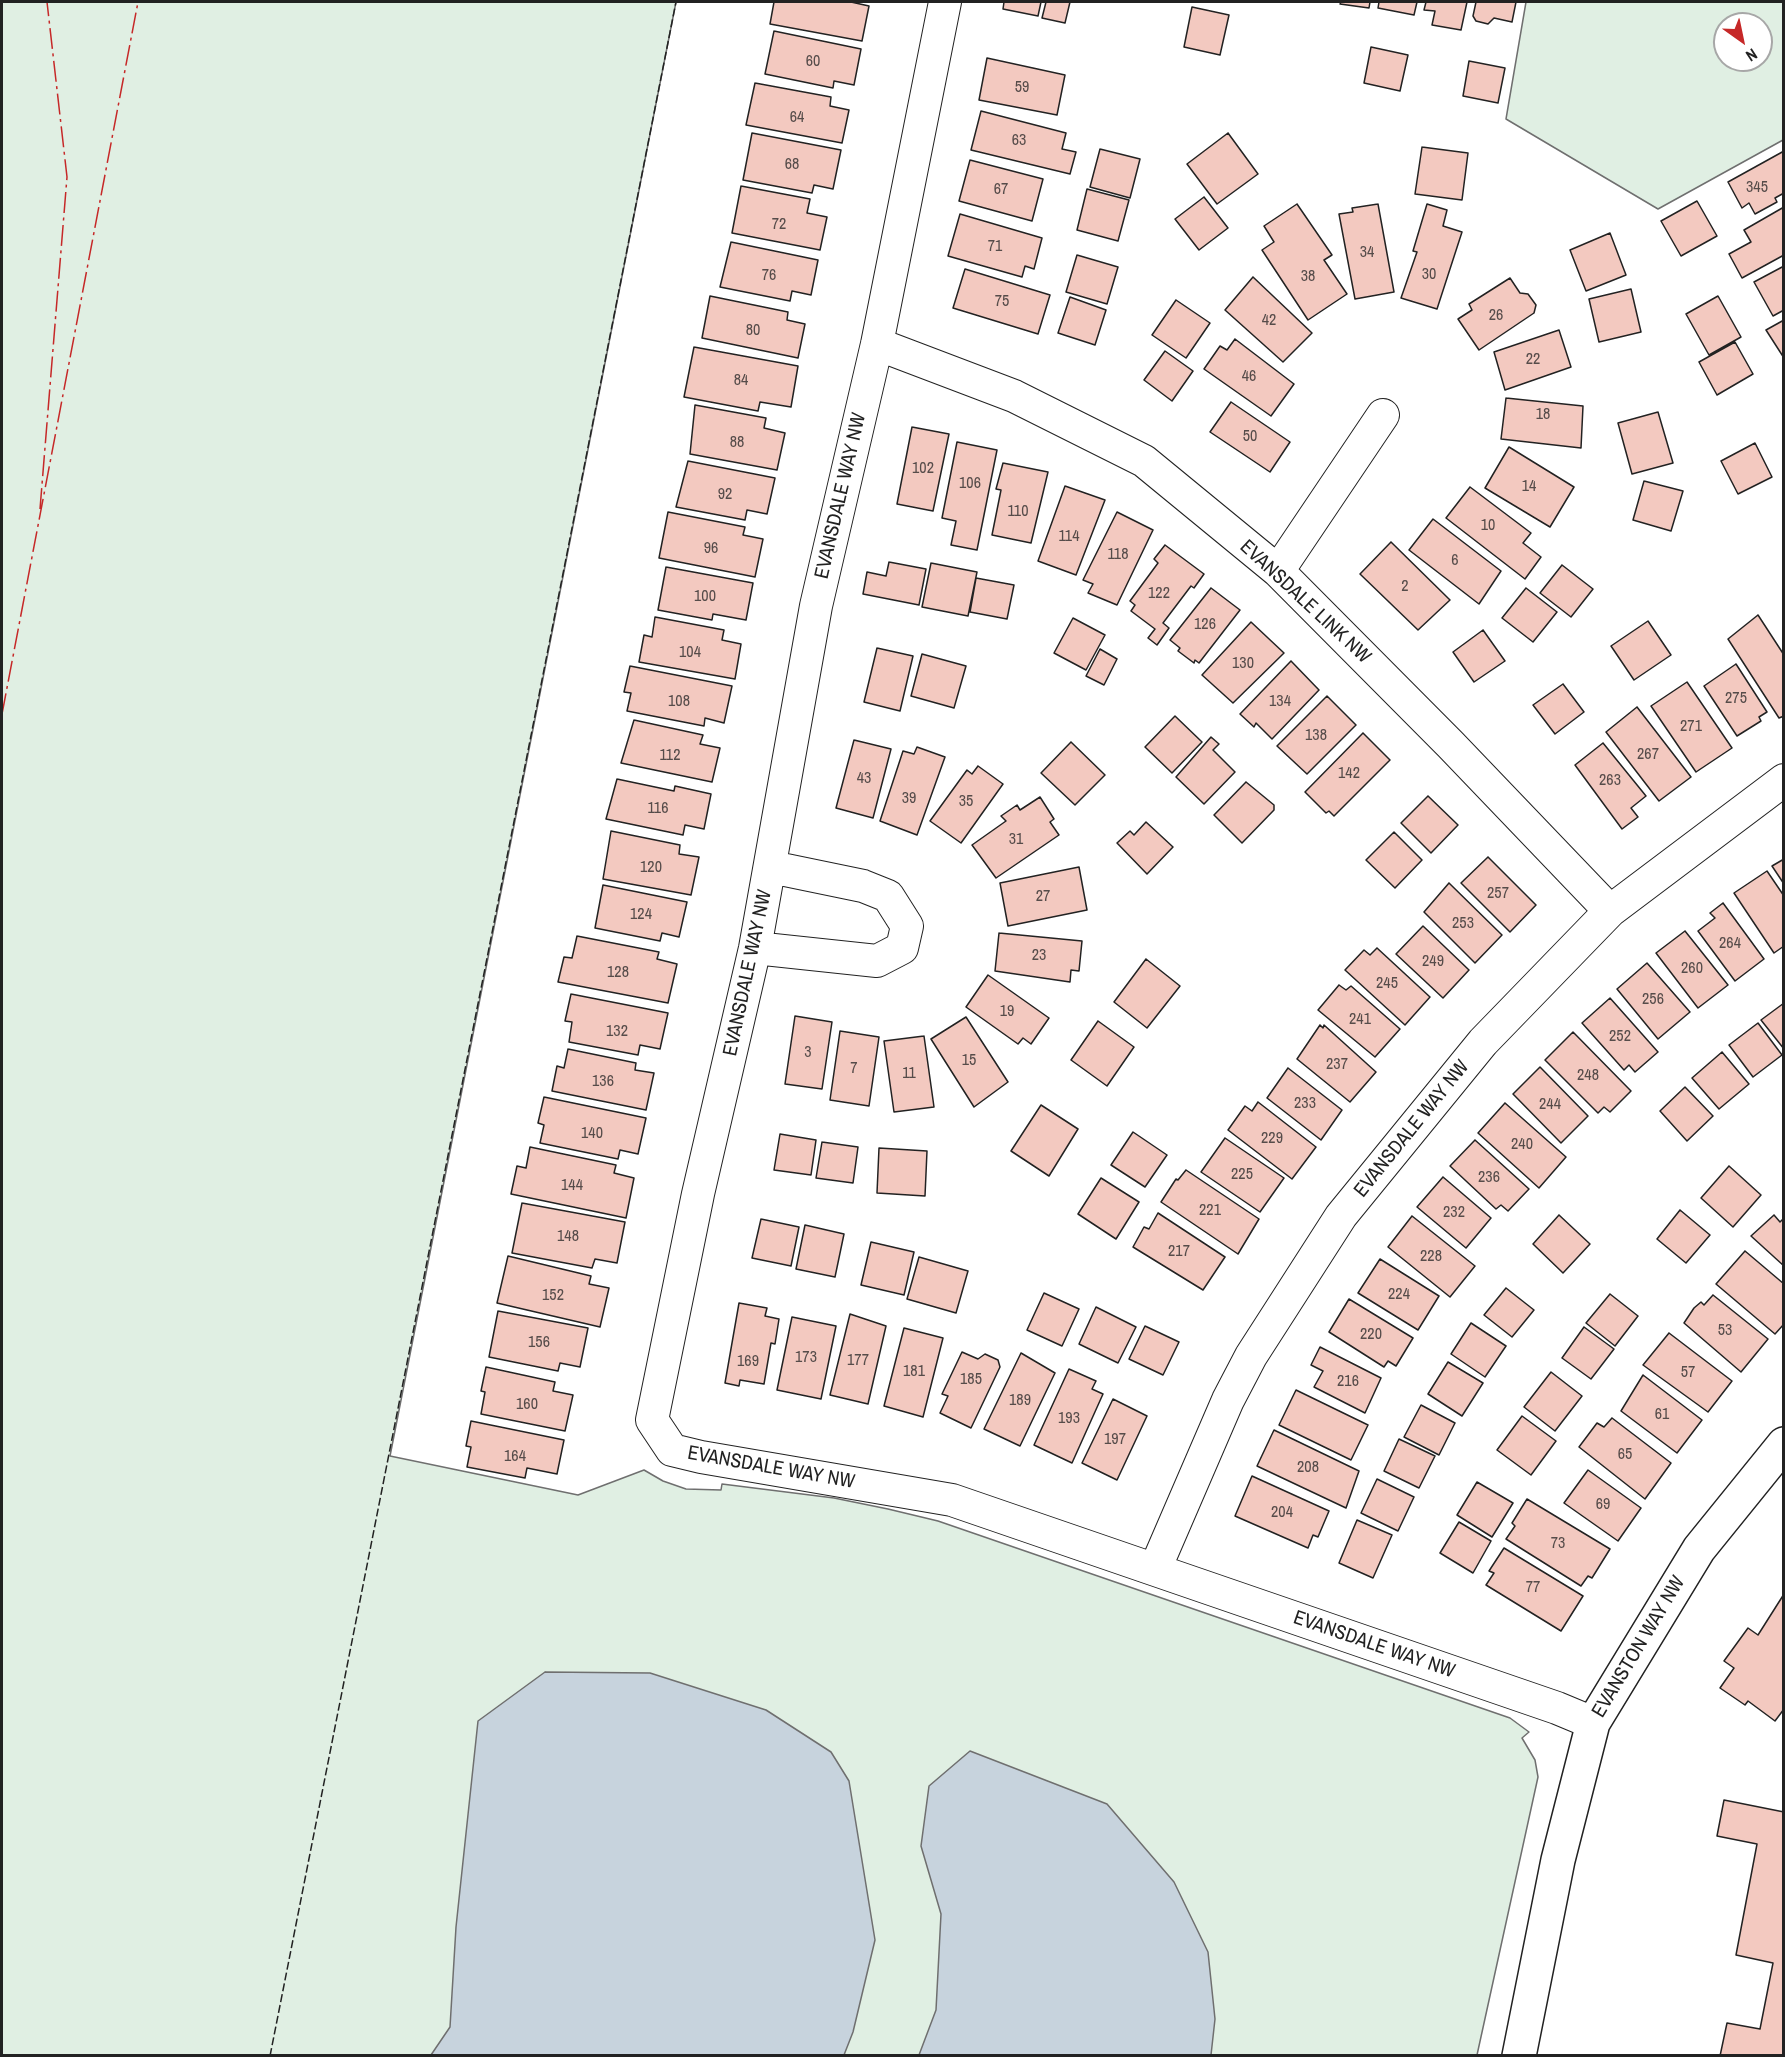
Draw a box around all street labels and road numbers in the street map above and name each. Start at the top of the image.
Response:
street label: EVANSDALE WAY NW [810,411,872,581]
street label: EVANSDALE LINK NW [1235,535,1375,669]
street label: EVANSDALE WAY NW [719,888,777,1058]
street label: EVANSDALE WAY NW [1349,1056,1475,1202]
street label: EVANSDALE WAY NW [686,1441,856,1495]
street label: EVANSTON WAY NW [1587,1572,1691,1722]
street label: EVANSDALE WAY NW [1290,1606,1458,1684]

